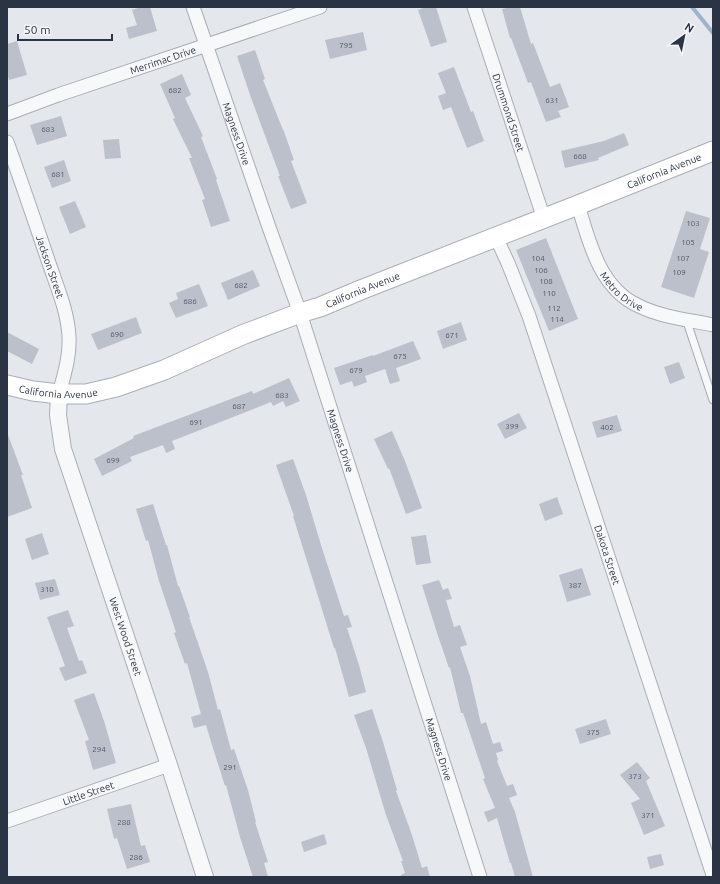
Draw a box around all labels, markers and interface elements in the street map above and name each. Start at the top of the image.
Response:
scale bar [18,16,112,42]
north arrow [664,16,704,56]
text: N [683,20,696,35]
text: 50 m [24,23,51,36]
house number: 795 [339,41,353,50]
street label: Merrimac Drive [129,44,197,76]
street label: Drummond Street [491,72,527,153]
house number: 682 [168,86,182,95]
house number: 631 [545,96,559,105]
street label: Magness Drive [221,101,253,166]
house number: 683 [41,125,55,134]
street label: California Avenue [625,151,703,190]
house number: 668 [573,152,587,161]
house number: 681 [51,170,65,179]
house number: 103 [686,219,700,228]
street label: Jackson Street [34,234,66,300]
house number: 105 [681,238,695,247]
house number: 104 [531,254,545,263]
house number: 107 [676,254,690,263]
house number: 106 [534,266,548,275]
house number: 109 [672,268,686,277]
street label: Metro Drive [598,269,645,313]
street label: California Avenue [324,270,401,310]
house number: 108 [539,277,553,286]
house number: 682 [234,281,248,290]
house number: 110 [542,289,556,298]
house number: 686 [183,297,197,306]
house number: 112 [547,304,561,313]
house number: 114 [550,315,564,324]
house number: 690 [110,330,124,339]
house number: 671 [445,331,459,340]
house number: 675 [393,352,407,361]
house number: 679 [349,366,363,375]
street label: California Avenue [18,382,99,400]
house number: 683 [275,391,289,400]
house number: 687 [232,402,246,411]
street label: Magness Drive [325,408,356,473]
house number: 691 [189,418,203,427]
house number: 399 [505,422,519,431]
house number: 402 [600,423,614,432]
house number: 699 [106,456,120,465]
street label: Dakota Street [593,523,623,586]
house number: 387 [568,581,582,590]
house number: 310 [40,585,54,594]
street label: West Wood Street [108,596,144,677]
street label: Magness Drive [424,716,454,782]
house number: 375 [586,728,600,737]
house number: 294 [92,745,106,754]
house number: 291 [223,763,237,772]
house number: 373 [628,772,642,781]
street label: Little Street [61,779,116,807]
house number: 371 [641,811,655,820]
house number: 288 [117,818,131,827]
house number: 286 [129,853,143,862]

